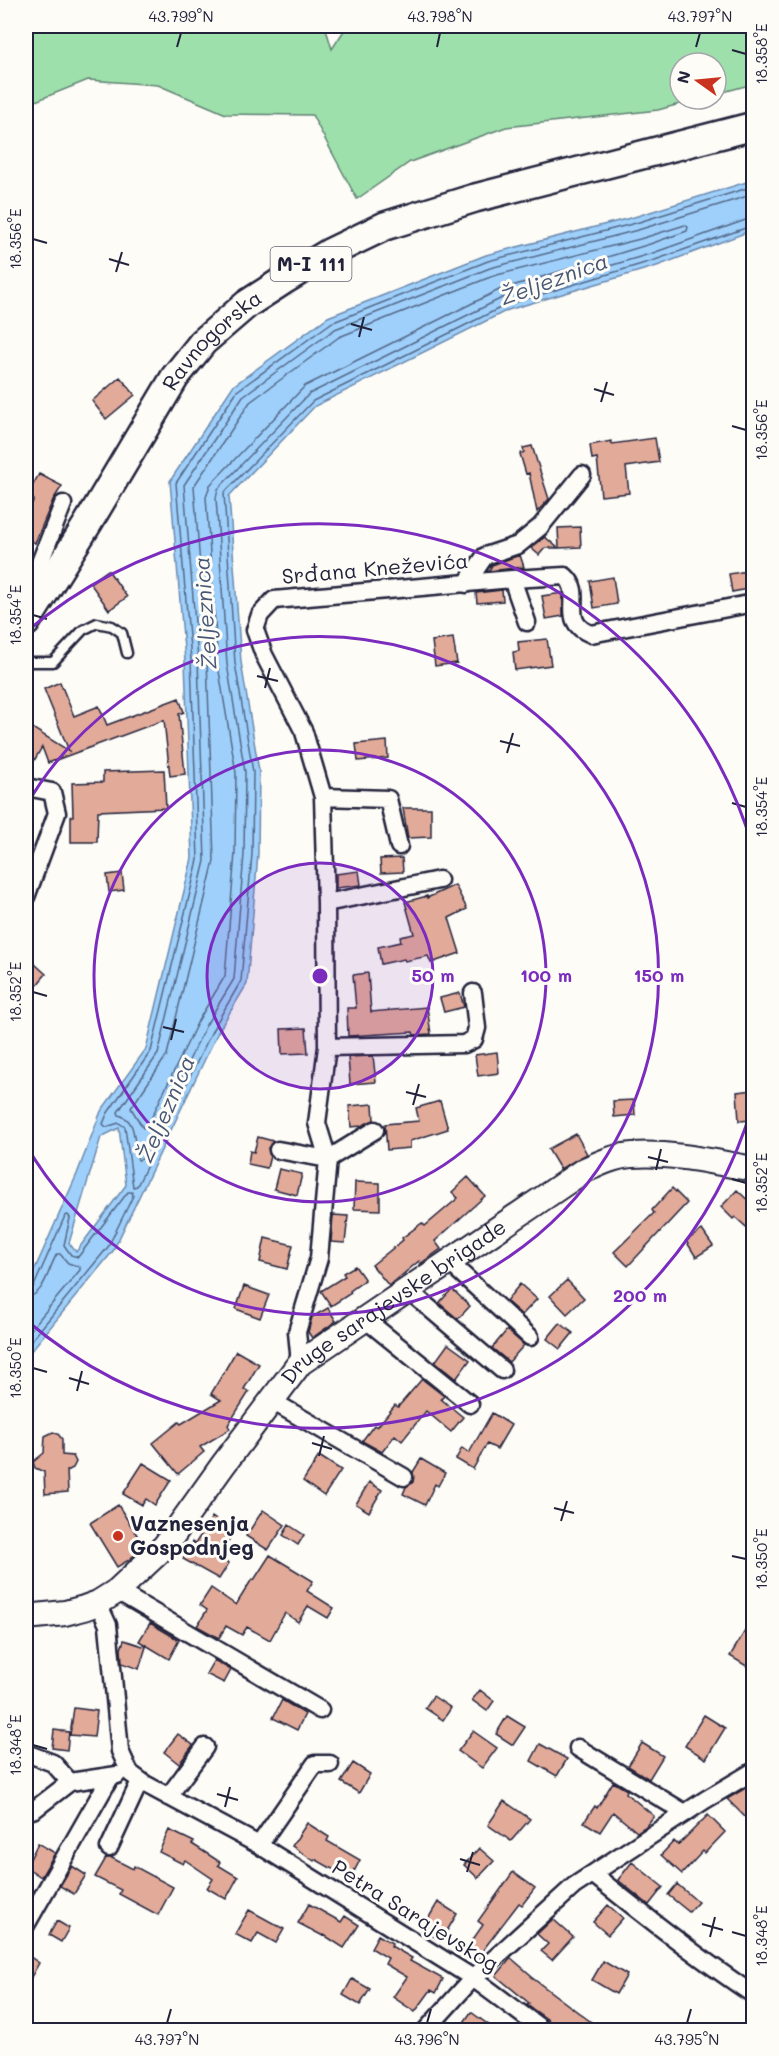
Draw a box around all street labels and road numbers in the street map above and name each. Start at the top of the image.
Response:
road number: M-I 111 [270,247,352,281]
street label: Ravnogorska [155,283,266,395]
street label: Srđana Kneževića [281,546,469,589]
street label: Druge sarajevske brigade [274,1212,511,1389]
street label: Petra Sarajevskog [328,1853,504,1977]

